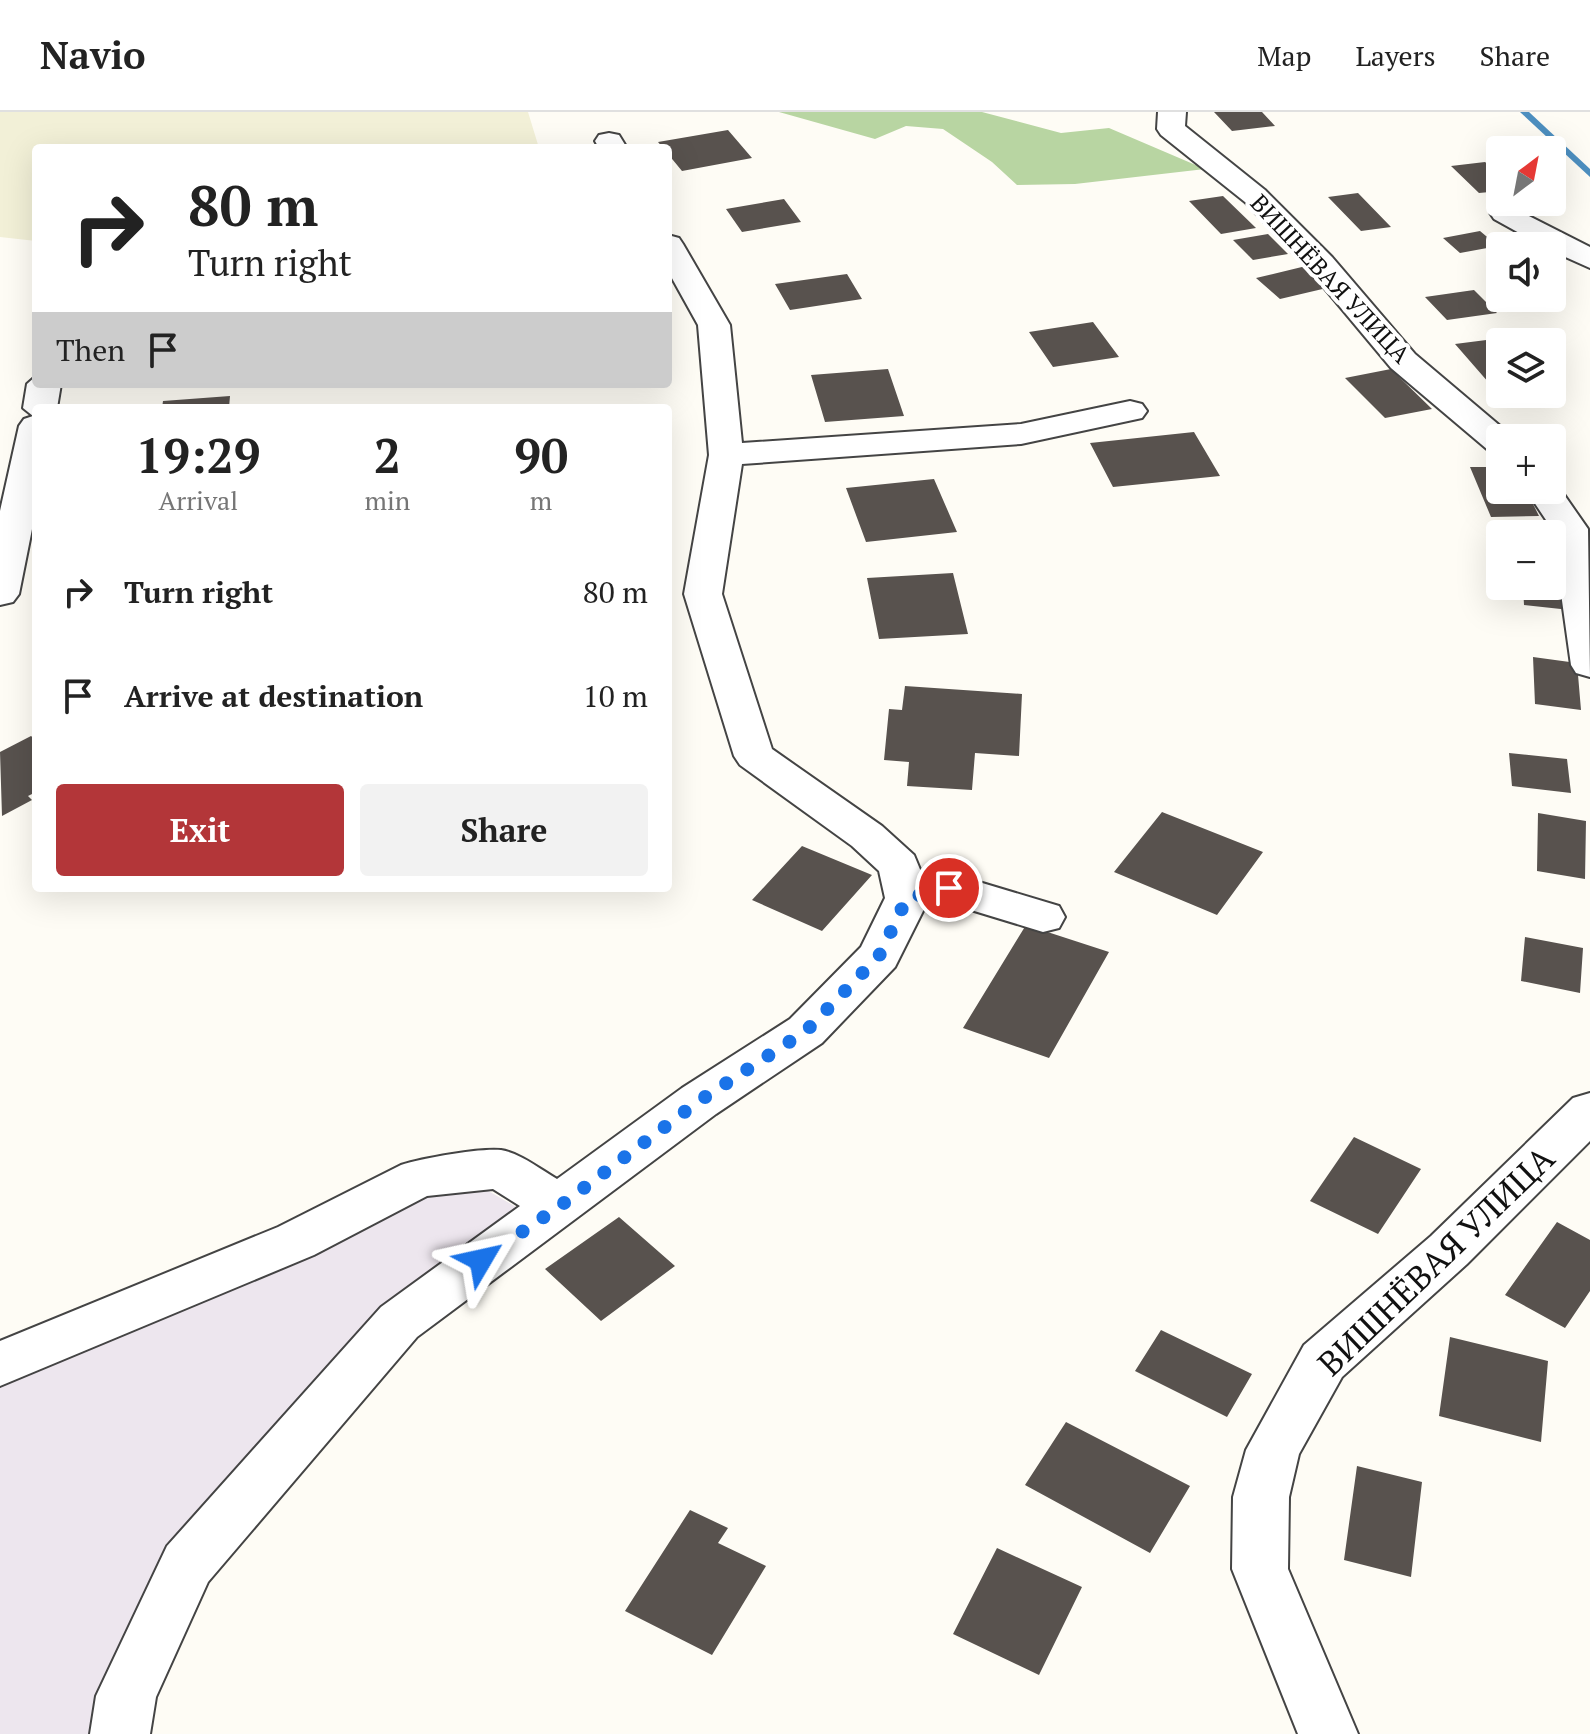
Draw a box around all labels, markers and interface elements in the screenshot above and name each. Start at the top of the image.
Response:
text: Navio [40,30,146,80]
text: Map [1257,37,1311,74]
text: Layers [1355,37,1436,74]
text: Share [1480,37,1550,74]
north arrow [1486,136,1566,216]
map controls [1486,136,1566,600]
text: 80 m [188,168,318,242]
icon: right [56,176,160,280]
street label: ВИШНЁВАЯ УЛИЦА [1244,187,1418,370]
button: sound [1486,232,1566,312]
text: Turn right [188,239,352,286]
icon: arrive [141,328,185,372]
button: layers [1486,328,1566,408]
text: Then [56,330,125,370]
text: 19:29 [136,423,261,487]
text: 2 [374,423,401,487]
text: 90 [514,423,568,487]
button: + [1486,424,1566,504]
text: Arrival [158,483,238,517]
text: min [364,483,410,517]
text: m [530,483,552,517]
button: − [1486,520,1566,600]
icon: right [56,570,100,614]
text: Turn right [124,572,273,612]
text: 80 m [583,572,648,612]
icon: arrive [56,674,100,718]
text: Arrive at destination [124,676,423,716]
text: 10 m [583,676,648,716]
button: Exit [56,784,344,876]
button: Share [360,784,648,876]
pin [915,854,983,922]
icon: arrive [927,866,971,910]
street label: ВИШНЁВАЯ УЛИЦА [1308,1136,1564,1385]
position arrow [439,1218,523,1302]

